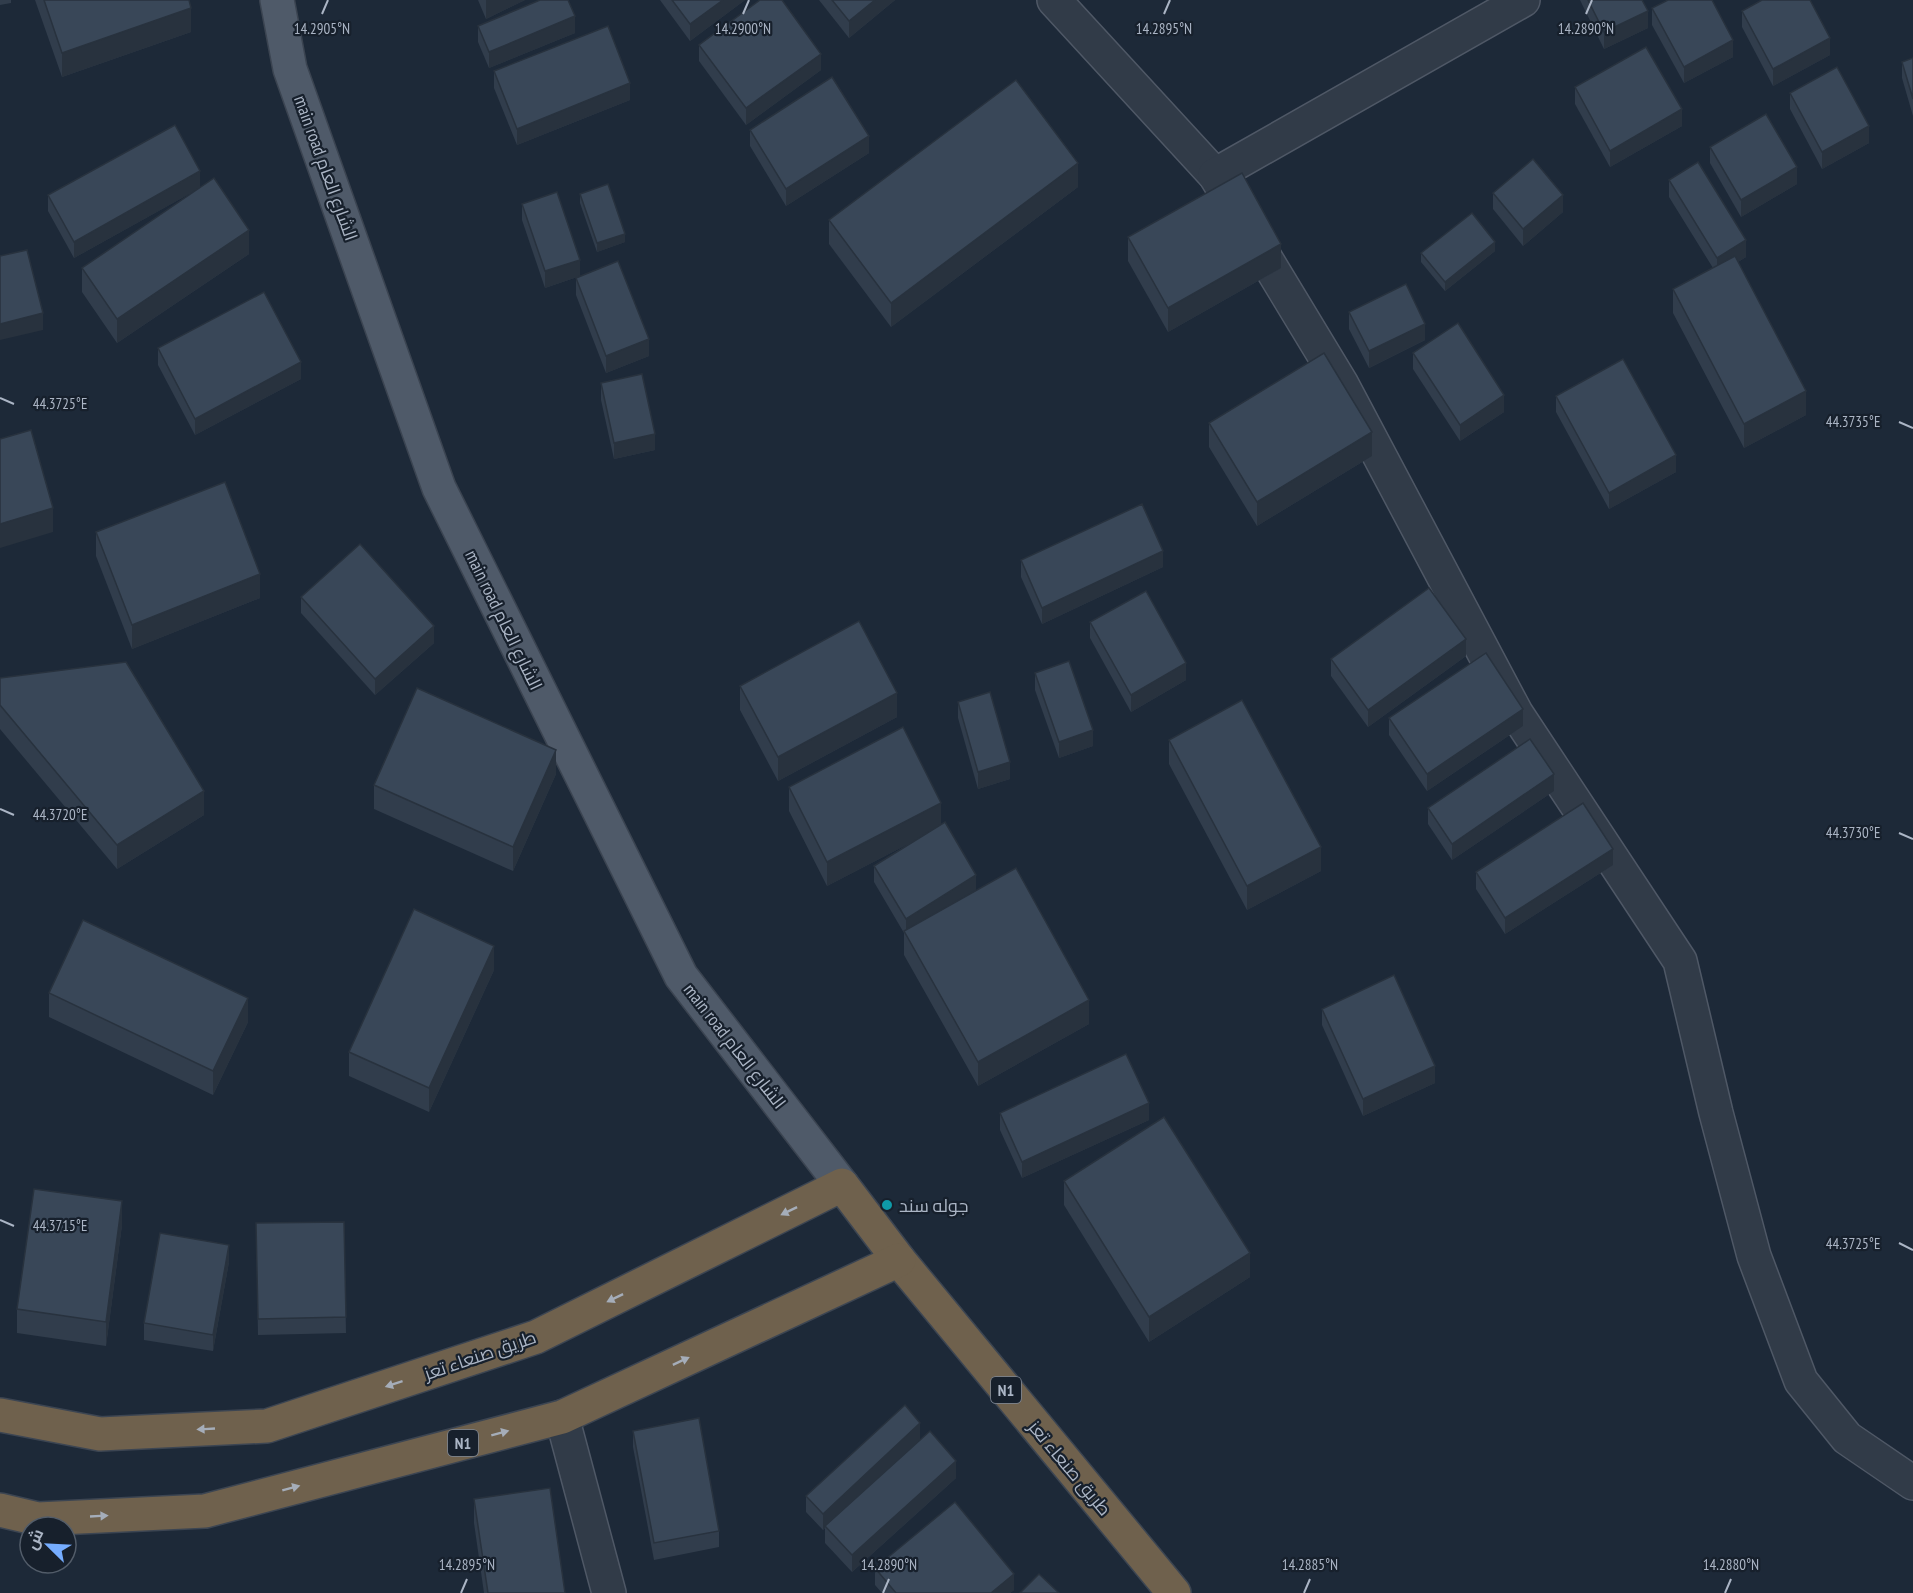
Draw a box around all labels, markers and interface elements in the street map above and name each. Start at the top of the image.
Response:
text: 14.2905°N [294,19,350,38]
text: 14.2900°N [715,19,771,38]
text: 14.2895°N [1136,19,1192,38]
text: 14.2890°N [1558,19,1614,38]
street label: main road الشارع العام [288,92,363,244]
text: 44.3725°E [33,394,87,413]
text: 44.3735°E [1826,412,1880,431]
street label: main road الشارع العام [459,546,548,694]
text: 44.3720°E [33,805,87,824]
text: 44.3730°E [1826,823,1880,842]
street label: main road الشارع العام [678,979,791,1114]
place label: جوله سند [899,1194,968,1217]
marker: جوله سند [880,1198,894,1212]
one-way arrow [781,1206,798,1216]
text: 44.3715°E [33,1216,87,1235]
text: 44.3725°E [1826,1234,1880,1253]
one-way arrow [606,1293,623,1303]
street label: طريق صنعاء تعز [420,1325,539,1386]
one-way arrow [672,1357,689,1366]
road number: N1 [991,1377,1021,1403]
one-way arrow [385,1380,403,1389]
street label: طريق صنعاء تعز [1022,1415,1116,1521]
one-way arrow [197,1425,216,1434]
one-way arrow [491,1428,509,1437]
road number: N1 [448,1430,478,1456]
one-way arrow [283,1483,301,1492]
one-way arrow [90,1511,109,1520]
north arrow [18,1515,78,1575]
text: ش [21,1525,48,1552]
text: 14.2895°N [439,1555,495,1574]
text: 14.2890°N [861,1555,917,1574]
text: 14.2885°N [1282,1555,1338,1574]
text: 14.2880°N [1703,1555,1759,1574]

